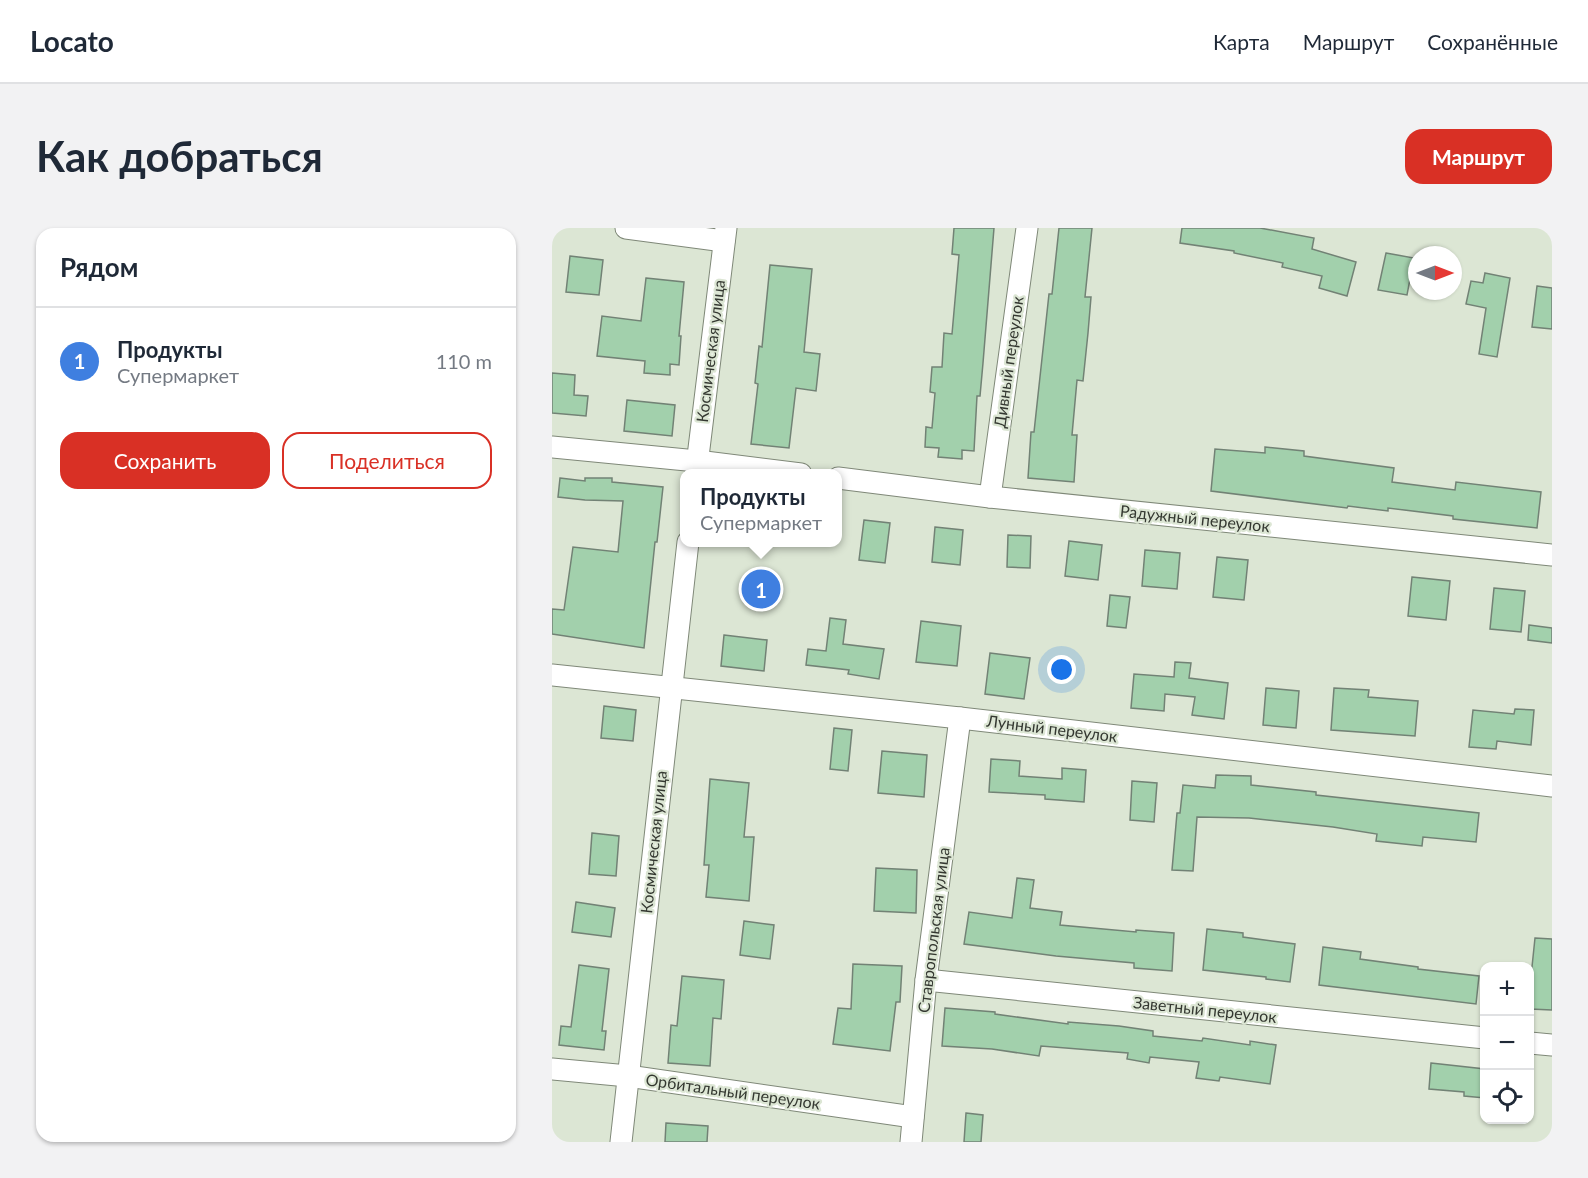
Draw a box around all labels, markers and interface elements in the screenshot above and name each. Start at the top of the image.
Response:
text: Locato [30,24,114,58]
text: Карта [1213,29,1270,54]
text: Маршрут [1303,29,1394,54]
text: Сохранённые [1427,29,1558,54]
button: Маршрут [1405,129,1552,184]
text: Как добраться [36,131,323,181]
north arrow [1408,246,1462,300]
text: Рядом [60,251,138,283]
street label: Космическая улица [692,279,728,423]
street label: Дивный переулок [989,294,1027,429]
text: Продукты [117,336,223,363]
text: 1 [74,349,85,373]
text: 110 m [436,349,492,373]
text: Супермаркет [117,363,239,387]
button: Сохранить [60,432,270,489]
button: Поделиться [282,432,492,489]
popup [680,469,842,547]
text: Продукты [700,483,806,510]
street label: Радужный переулок [1119,501,1272,535]
text: Супермаркет [700,510,822,534]
pin: 1 [742,566,780,612]
your location [1047,655,1076,684]
street label: Лунный переулок [985,710,1119,746]
street label: Космическая улица [636,770,670,914]
street label: Ставропольская улица [913,846,953,1014]
map controls [1480,962,1534,1124]
button: + [1480,962,1534,1016]
street label: Заветный переулок [1132,992,1278,1026]
button: − [1480,1016,1534,1070]
street label: Орбитальный переулок [645,1069,822,1113]
button: locate [1480,1070,1534,1124]

